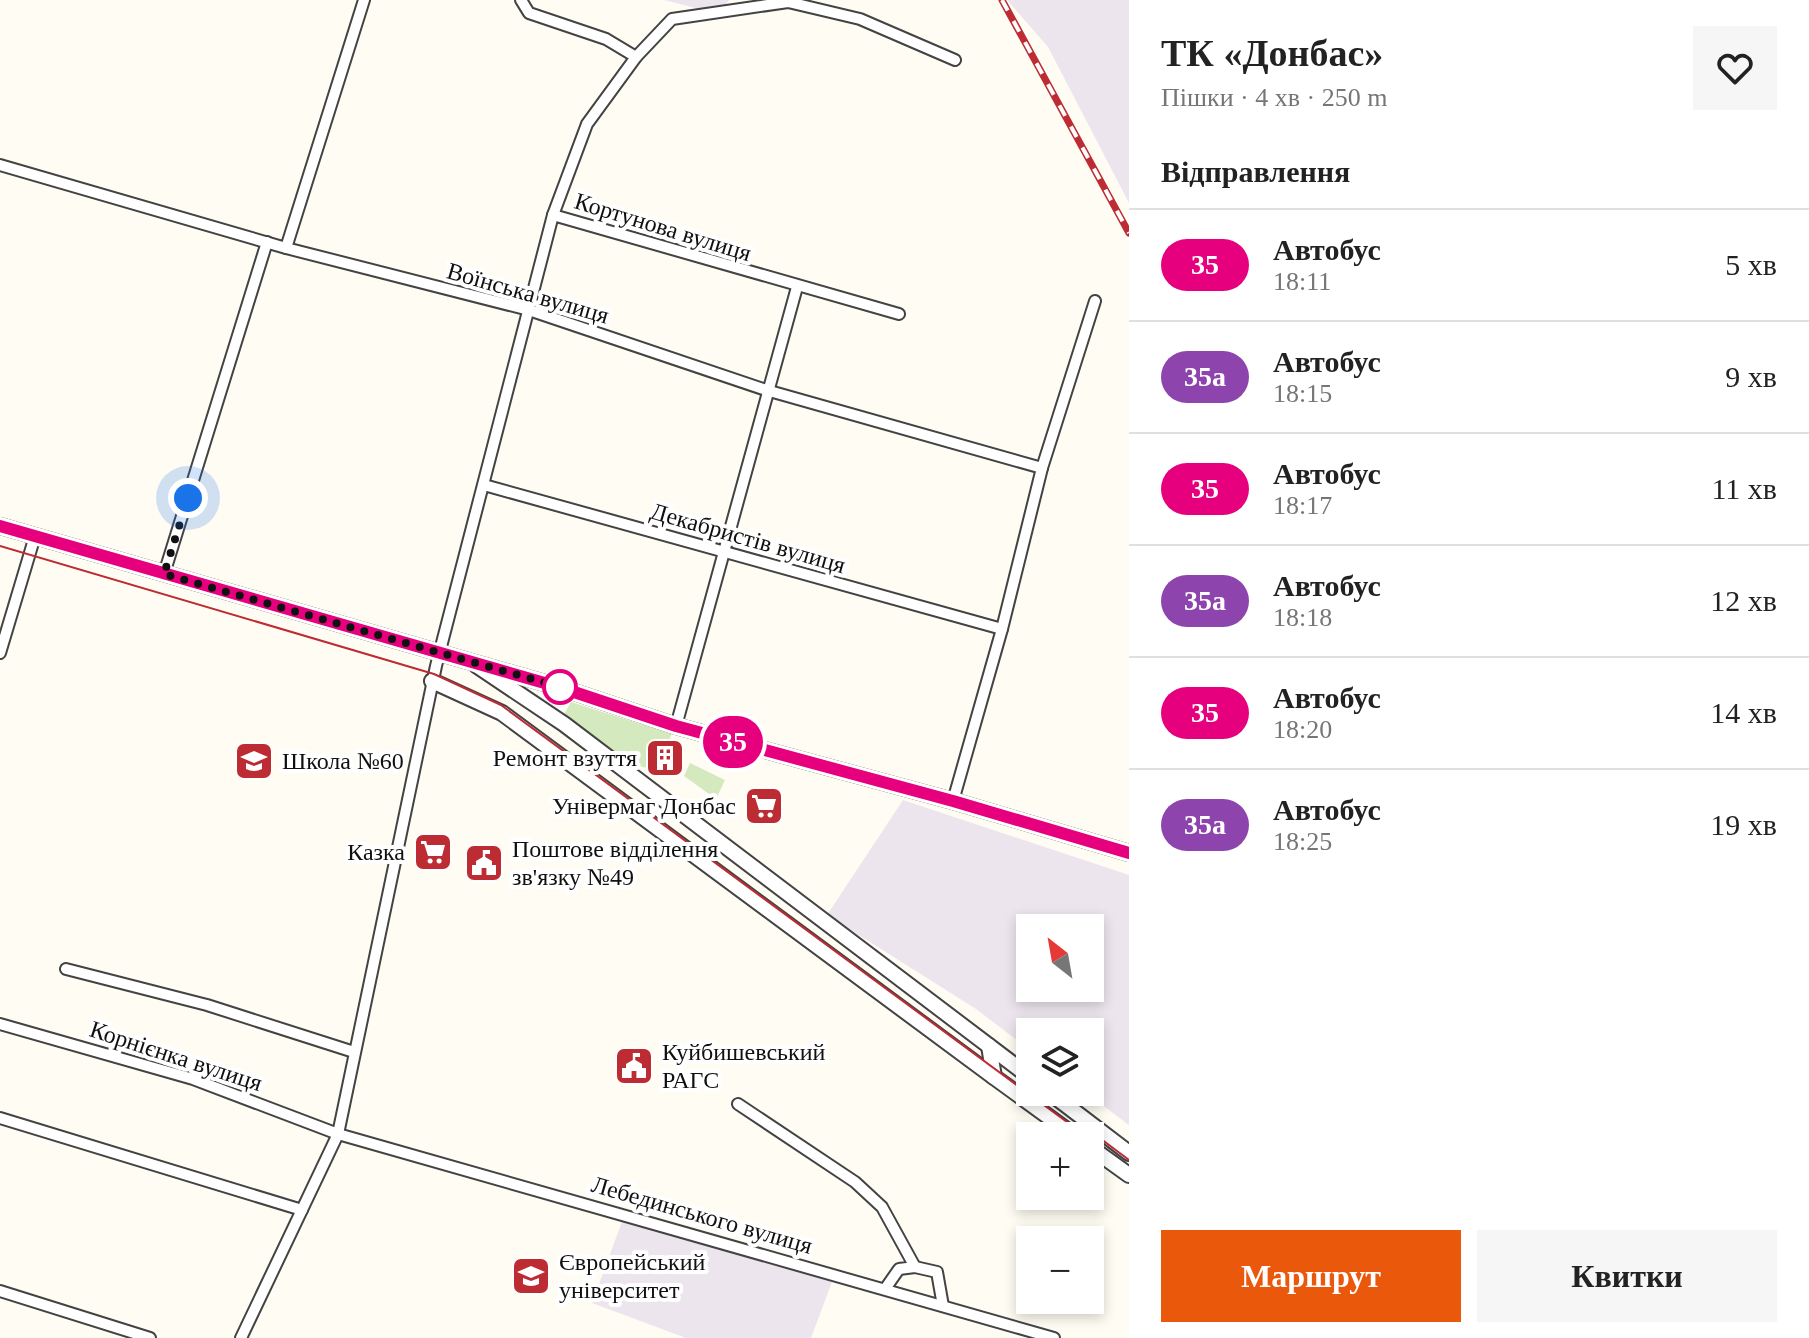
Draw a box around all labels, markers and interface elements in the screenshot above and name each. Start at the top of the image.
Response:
button: heart [1693,26,1777,110]
text: ТК «Донбас» [1161,32,1383,74]
text: Пішки · 4 хв · 250 m [1161,83,1387,112]
text: Відправлення [1161,155,1350,188]
street label: Кортунова вулиця [572,188,754,266]
text: Автобус [1273,233,1381,266]
text: 5 хв [1725,248,1777,281]
text: 35 [1191,249,1219,280]
street label: Воїнська вулиця [444,257,612,329]
text: 18:11 [1273,267,1331,296]
text: Автобус [1273,345,1381,378]
text: 9 хв [1725,360,1777,393]
text: 35а [1184,361,1226,392]
text: 18:15 [1273,379,1332,408]
text: Автобус [1273,457,1381,490]
text: 11 хв [1711,472,1777,505]
text: 35 [1191,473,1219,504]
your location [168,478,208,518]
text: 18:17 [1273,491,1332,520]
street label: Декабристів вулиця [648,498,848,578]
text: Автобус [1273,569,1381,602]
text: 12 хв [1710,584,1777,617]
text: 35а [1184,585,1226,616]
text: 18:18 [1273,603,1332,632]
unlabelled marker [543,670,577,704]
text: Автобус [1273,681,1381,714]
text: 14 хв [1710,696,1777,729]
text: 35 [1191,697,1219,728]
text: 18:20 [1273,715,1332,744]
line badge: 35 [697,716,769,768]
text: 35 [719,726,747,757]
building icon: Ремонт взуття [644,737,686,779]
school or university icon: Школа №60 [233,740,275,782]
place label: Ремонт взуття [493,745,637,771]
place label: Школа №60 [282,748,404,774]
supermarket icon: Універмаг Донбас [743,785,785,827]
place label: Універмаг Донбас [552,793,736,819]
text: Автобус [1273,793,1381,826]
text: 19 хв [1710,808,1777,841]
text: 35а [1184,809,1226,840]
text: 18:25 [1273,827,1332,856]
supermarket icon: Казка [412,831,454,873]
place label: Поштове відділення зв'язку №49 [512,836,718,890]
place label: Казка [347,839,405,865]
public building icon: Поштове відділення зв'язку №49 [463,842,505,884]
north arrow [1016,914,1104,1002]
map controls [1016,914,1104,1314]
street label: Корнієнка вулиця [87,1016,265,1096]
button: layers [1016,1018,1104,1106]
place label: Куйбишевський РАГС [662,1039,826,1093]
public building icon: Куйбишевський РАГС [613,1045,655,1087]
button: + [1016,1122,1104,1210]
street label: Лебединського вулиця [589,1171,815,1259]
button: − [1016,1226,1104,1314]
button: Маршрут [1161,1230,1461,1322]
button: Квитки [1477,1230,1777,1322]
place label: Європейський університет [559,1249,706,1303]
school or university icon: Європейський університет [510,1255,552,1297]

